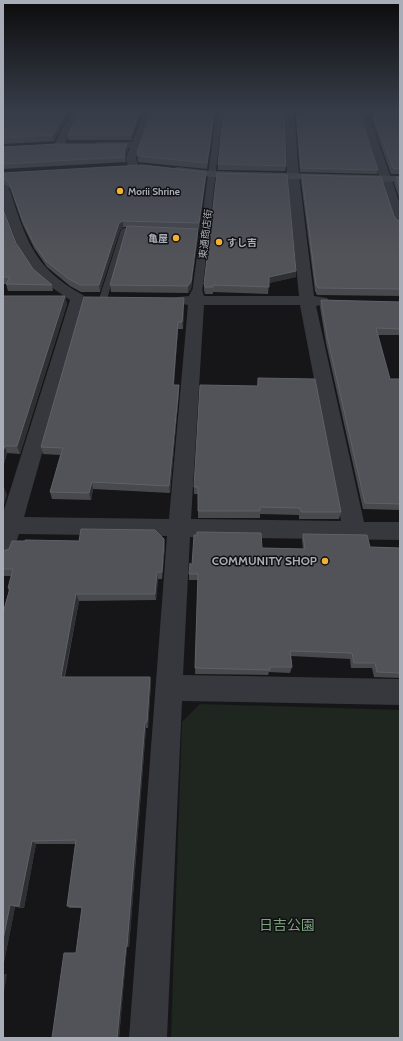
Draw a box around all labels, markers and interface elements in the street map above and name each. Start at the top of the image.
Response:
place label: Morii Shrine [128,185,180,198]
marker: Morii Shrine [115,186,125,196]
street label: 東通商店街 [196,208,215,260]
place label: 亀屋 [148,232,168,245]
marker: 亀屋 [171,233,181,243]
place label: すし吉 [227,236,257,249]
marker: すし吉 [214,237,224,247]
place label: COMMUNITY SHOP [212,553,317,568]
marker: COMMUNITY SHOP [320,556,330,566]
park label: 日吉公園 [259,916,315,934]

